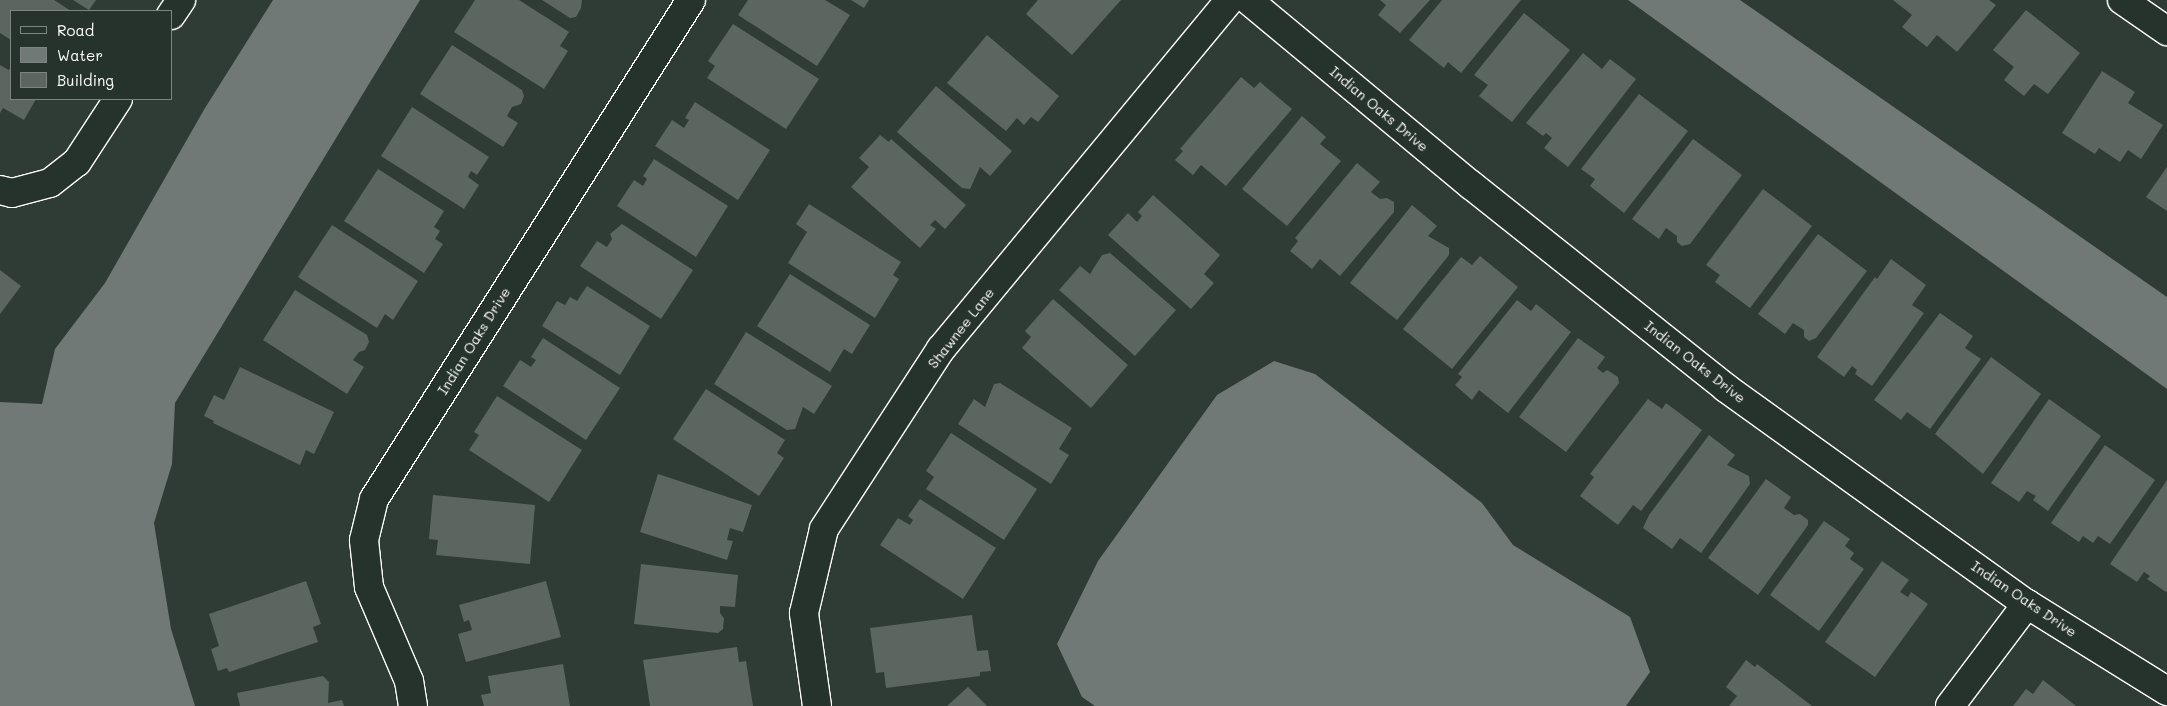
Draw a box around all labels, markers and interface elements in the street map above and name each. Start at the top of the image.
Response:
legend [10,10,172,100]
text: Road [57,20,94,40]
text: Water [57,45,103,65]
street label: Indian Oaks Drive [1326,63,1432,155]
text: Building [57,70,114,90]
street label: Indian Oaks Drive [434,284,514,398]
street label: Shawnee Lane [924,284,998,372]
street label: Indian Oaks Drive [1641,317,1749,407]
street label: Indian Oaks Drive [1968,557,2080,641]

